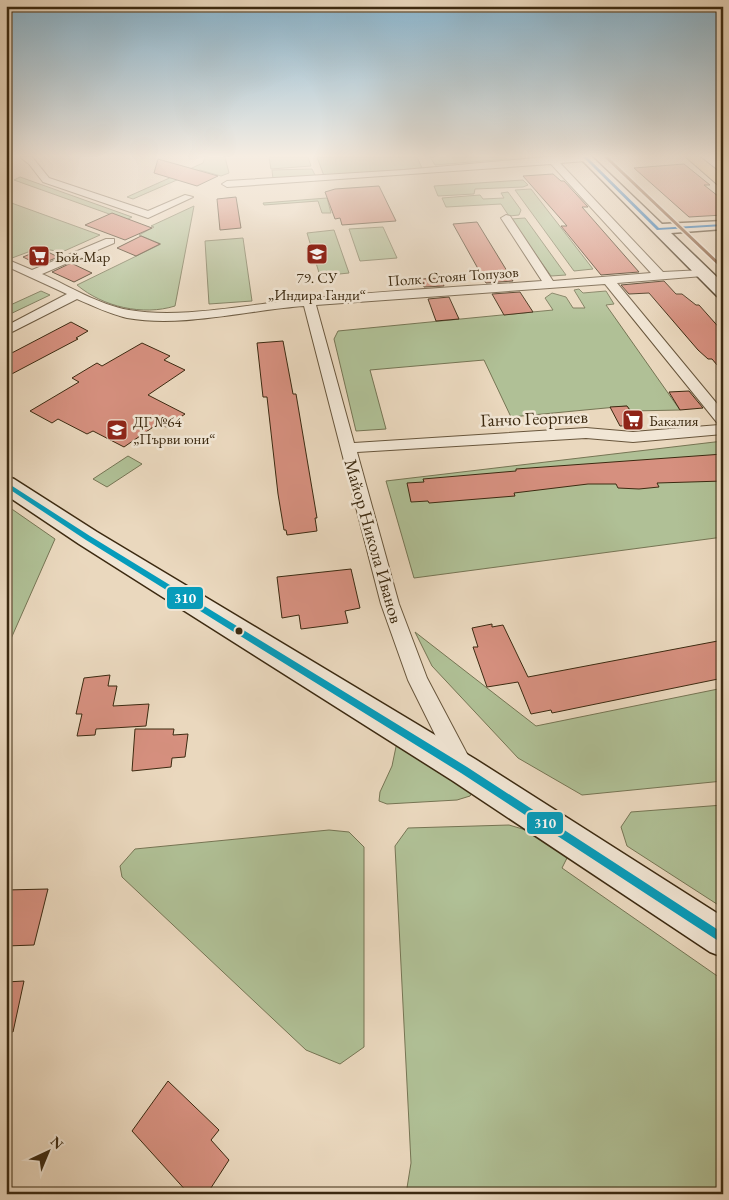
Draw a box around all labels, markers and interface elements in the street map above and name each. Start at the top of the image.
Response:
school or university icon: 79. СУ „Индира Ганди“ [305,242,329,266]
supermarket icon: Бой-Мар [27,244,51,268]
place label: Бой-Мар [55,247,110,266]
street label: Полк. Стоян Топузов [387,262,519,290]
place label: 79. СУ „Индира Ганди“ [268,268,366,304]
street label: Ганчо Георгиев [480,405,589,431]
supermarket icon: Бакалия [621,408,645,432]
place label: Бакалия [649,411,699,430]
place label: ДГ №64 „Първи юни“ [133,412,216,448]
school or university icon: ДГ №64 „Първи юни“ [105,418,129,442]
street label: Майор Никола Иванов [340,456,409,626]
line badge: 310 [166,586,204,610]
text: 310 [174,589,197,607]
unlabelled marker [234,626,244,636]
line badge: 310 [526,811,564,835]
text: 310 [534,814,557,832]
north arrow [22,1128,72,1178]
text: N [47,1132,68,1154]

